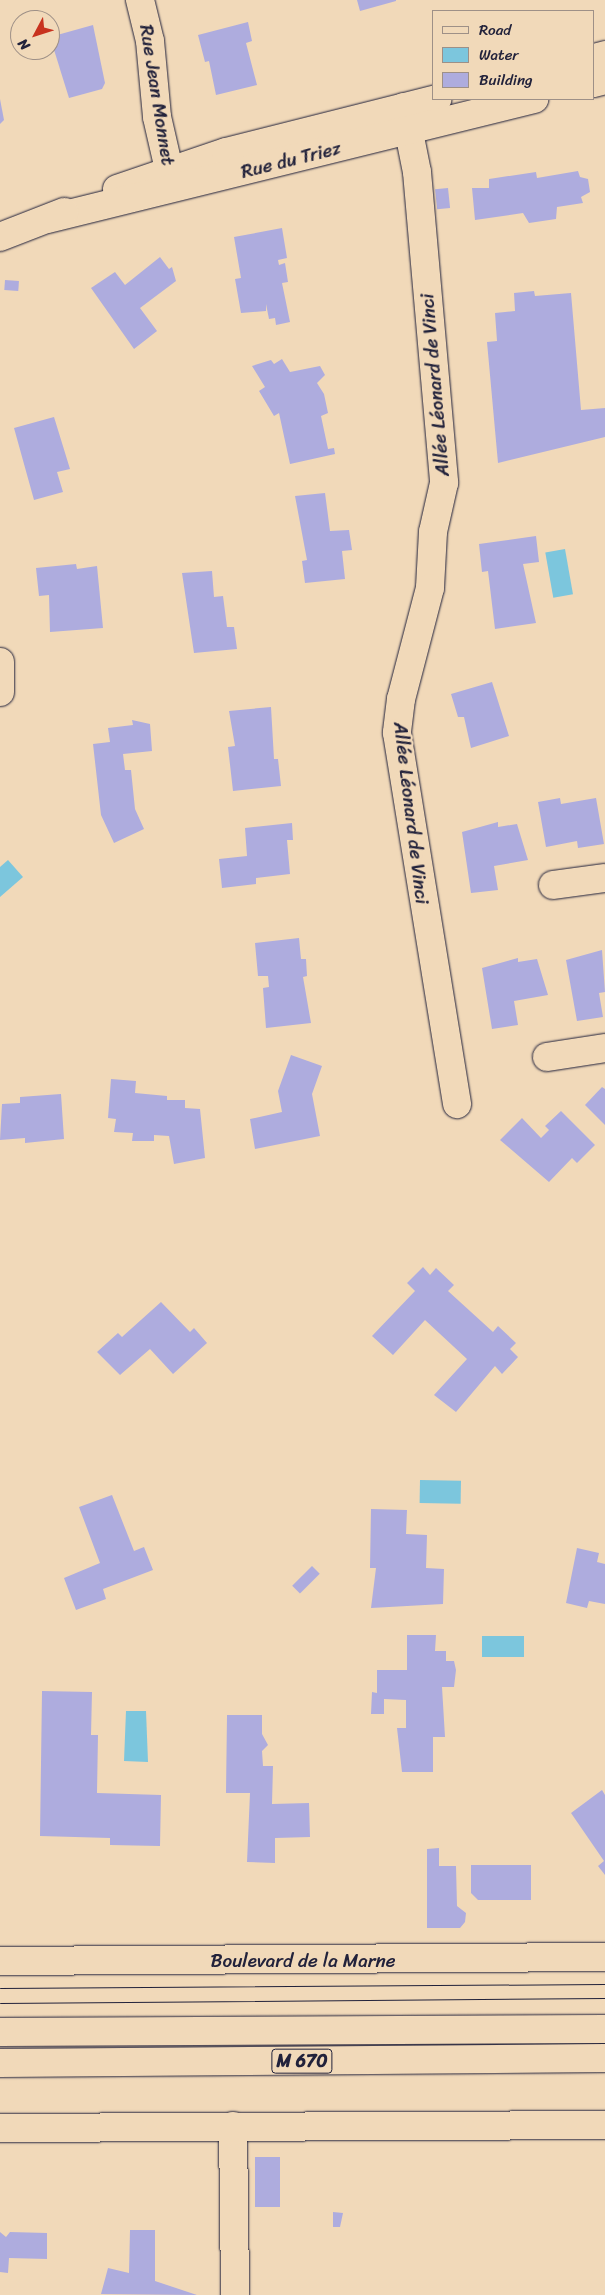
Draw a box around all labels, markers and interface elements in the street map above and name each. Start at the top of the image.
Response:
north arrow [10,10,60,60]
legend [432,10,595,100]
text: Road [479,17,511,43]
street label: Rue Jean Monnet [135,23,179,167]
text: N [11,33,37,56]
text: Water [479,42,519,68]
text: Building [479,67,533,93]
street label: Rue du Triez [239,137,343,183]
street label: Allée Léonard de Vinci [416,292,454,478]
street label: Allée Léonard de Vinci [388,720,434,906]
street label: Boulevard de la Marne [211,1950,395,1972]
road number: M 670 [271,2045,333,2076]

